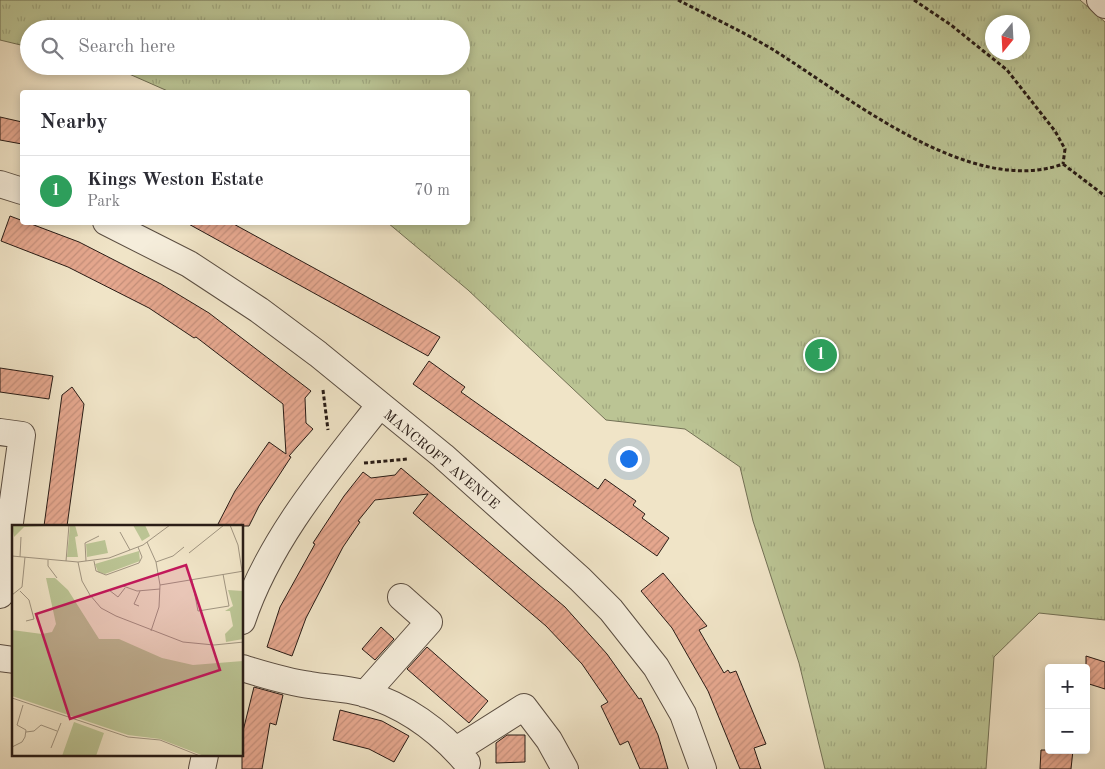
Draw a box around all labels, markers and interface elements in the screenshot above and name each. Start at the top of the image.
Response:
north arrow [985,15,1030,60]
search box [20,20,470,75]
icon: search [38,34,66,62]
text: Search here [78,38,175,57]
text: Nearby [40,112,108,133]
text: Kings Weston Estate [87,171,264,190]
text: 1 [51,183,61,199]
text: 70 m [414,183,450,199]
text: Park [87,194,120,210]
pin: 1 [805,336,837,374]
street label: MANCROFT AVENUE [381,407,502,512]
your location [616,446,642,472]
inset map [12,525,244,756]
map controls [1045,664,1090,754]
button: + [1045,664,1090,709]
button: − [1045,709,1090,754]

